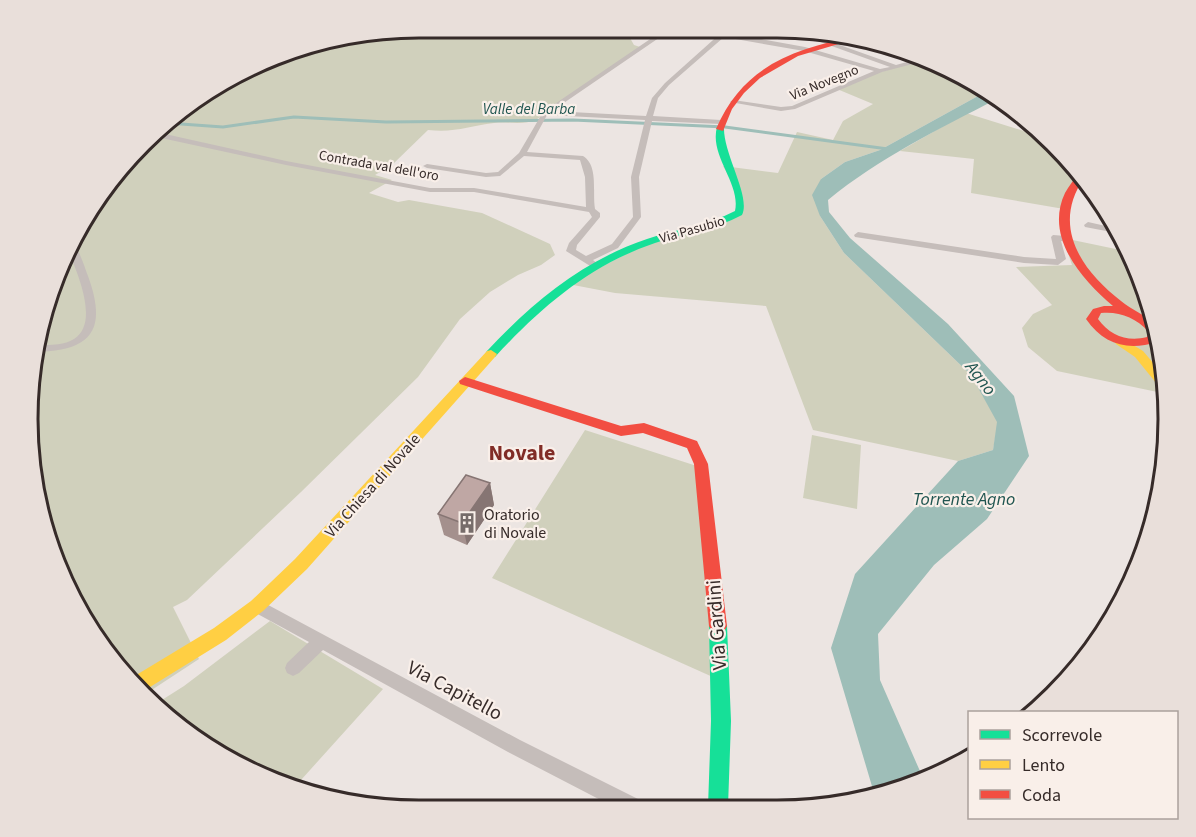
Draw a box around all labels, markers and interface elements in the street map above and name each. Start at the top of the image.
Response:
street label: Via Novegno [787,60,862,106]
water label: Valle del Barba [483,99,575,120]
street label: Contrada val dell'oro [317,146,440,186]
street label: Via Pasubio [657,211,727,249]
water label: Agno [959,355,1002,401]
street label: Via Chiesa di Novale [320,429,426,543]
district label: Novale [488,437,556,469]
water label: Torrente Agno [913,487,1015,512]
place label: Oratorio di Novale [484,504,546,544]
building icon: Oratorio di Novale [455,511,479,535]
street label: Via Gardini [700,579,734,671]
street label: Via Capitello [402,654,507,728]
legend [968,711,1178,819]
text: Scorrevole [1022,723,1102,748]
text: Lento [1022,753,1065,778]
text: Coda [1022,783,1061,808]

